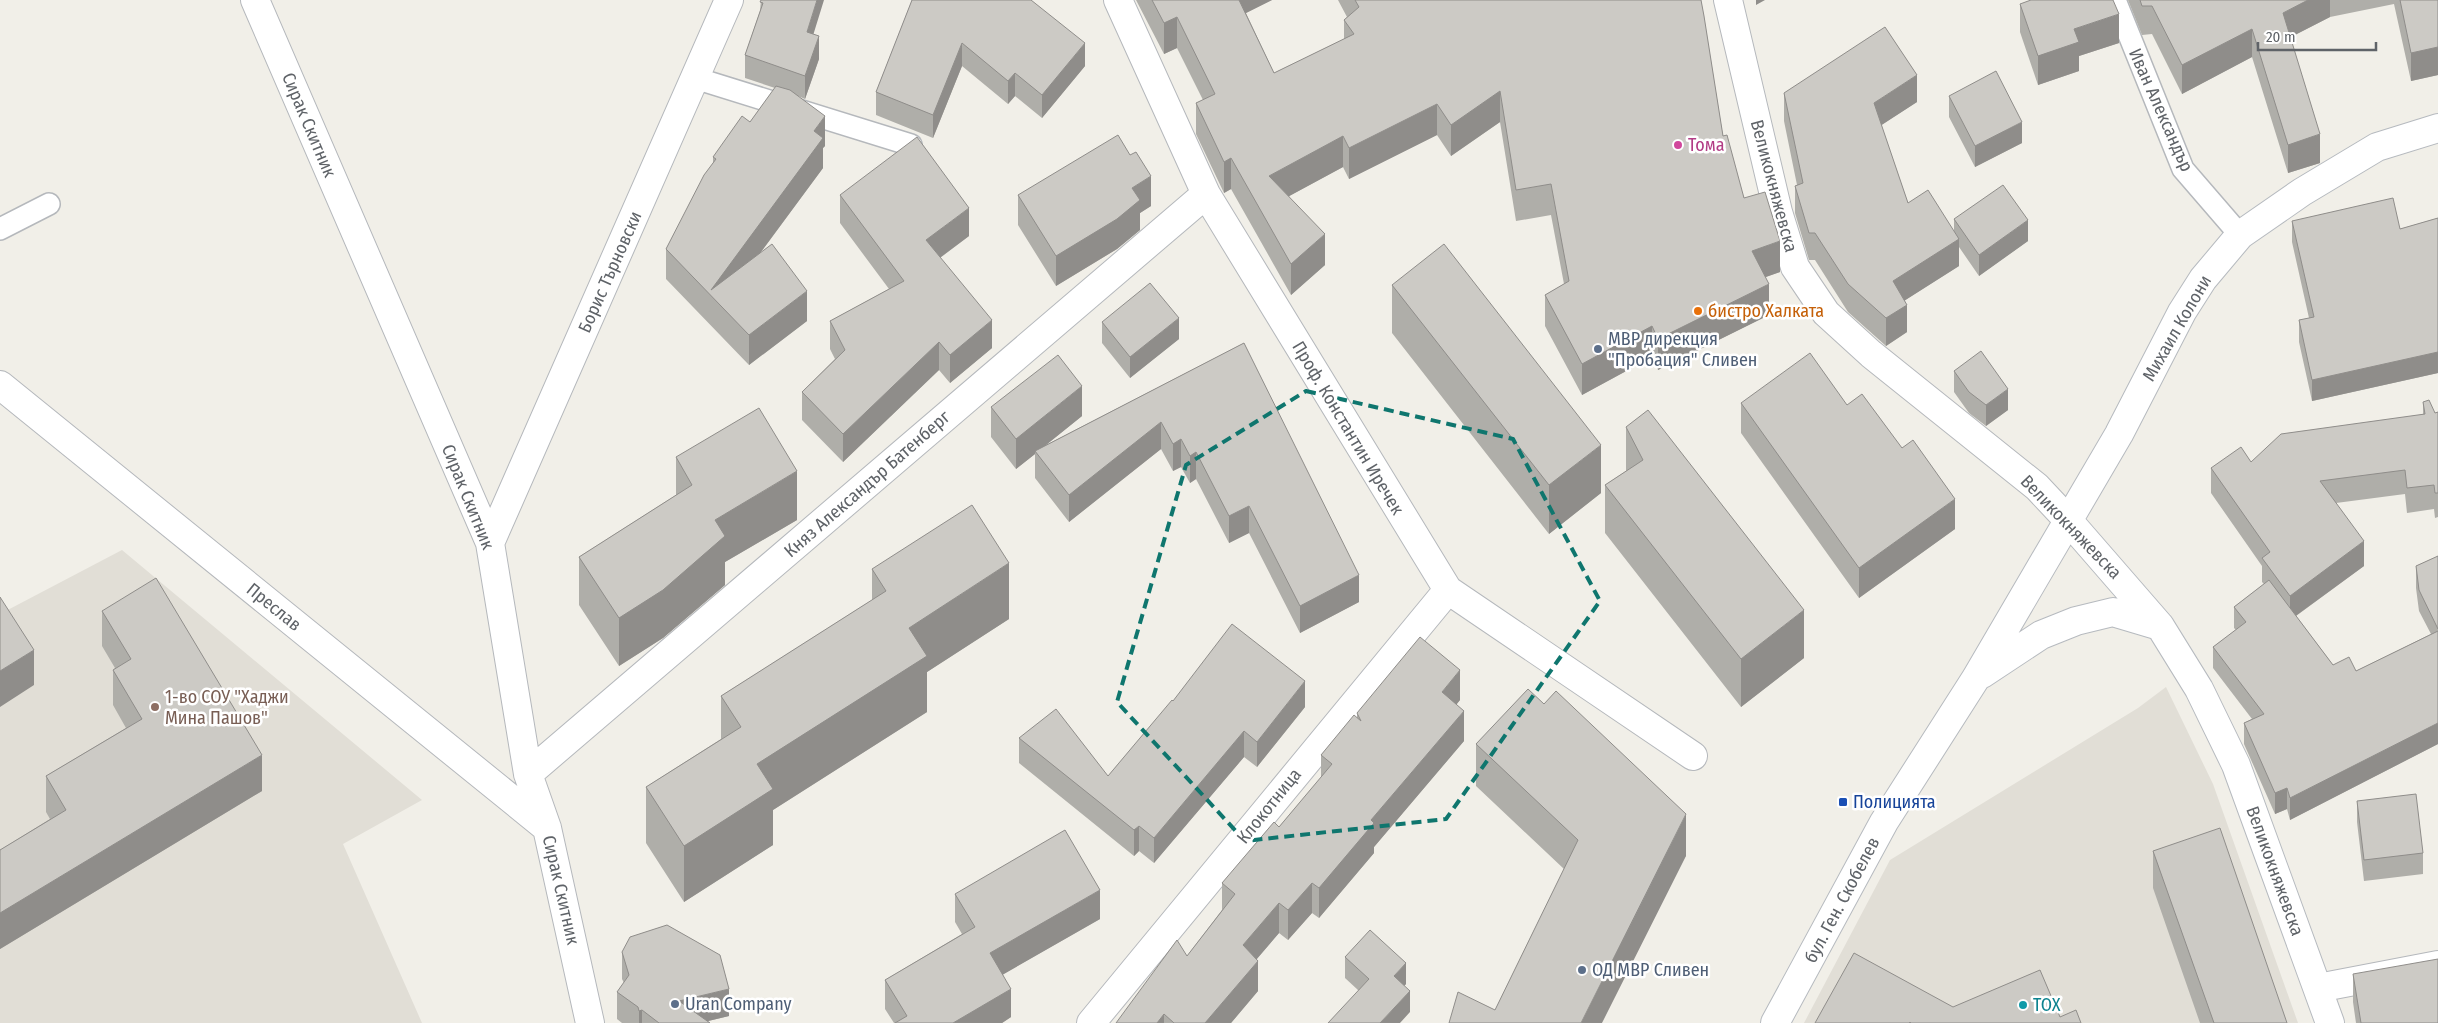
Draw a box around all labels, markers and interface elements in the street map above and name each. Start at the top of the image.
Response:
scale bar [2258,20,2376,52]
text: 20 m [2266,28,2296,46]
street label: Иван Александър [2124,45,2198,175]
street label: Сирак Скитник [277,69,341,181]
street label: Великокняжевска [1746,117,1802,255]
place label: Тома [1688,134,1725,156]
marker: Тома [1672,139,1684,151]
street label: Борис Търновски [573,208,647,336]
street label: Михаил Колони [2138,271,2216,385]
place label: бистро Халката [1708,300,1824,322]
marker: бистро Халката [1692,305,1704,317]
place label: МВР дирекция "Пробация" Сливен [1608,328,1757,371]
street label: Проф. Константин Иречек [1287,337,1409,519]
marker: МВР дирекция "Пробация" Сливен [1592,343,1604,355]
street label: Княз Александър Батенберг [780,406,955,562]
street label: Сирак Скитник [437,441,499,553]
street label: Великокняжевска [2016,470,2126,584]
street label: Преслав [242,578,306,636]
place label: 1-во СОУ "Хаджи Мина Пашов" [165,686,289,729]
marker: 1-во СОУ "Хаджи Мина Пашов" [149,701,161,713]
street label: Клокотница [1232,764,1306,848]
place label: Полицията [1853,791,1936,813]
marker: Полицията [1837,796,1849,808]
street label: Великокняжевска [2241,803,2309,939]
street label: Сирак Скитник [538,833,584,947]
street label: бул. Ген. Скобелев [1800,833,1884,967]
place label: ОД МВР Сливен [1592,959,1709,981]
marker: ОД МВР Сливен [1576,964,1588,976]
place label: Uran Company [685,993,792,1015]
place label: ТОХ [2033,994,2061,1016]
marker: Uran Company [669,998,681,1010]
marker: ТОХ [2017,999,2029,1011]

